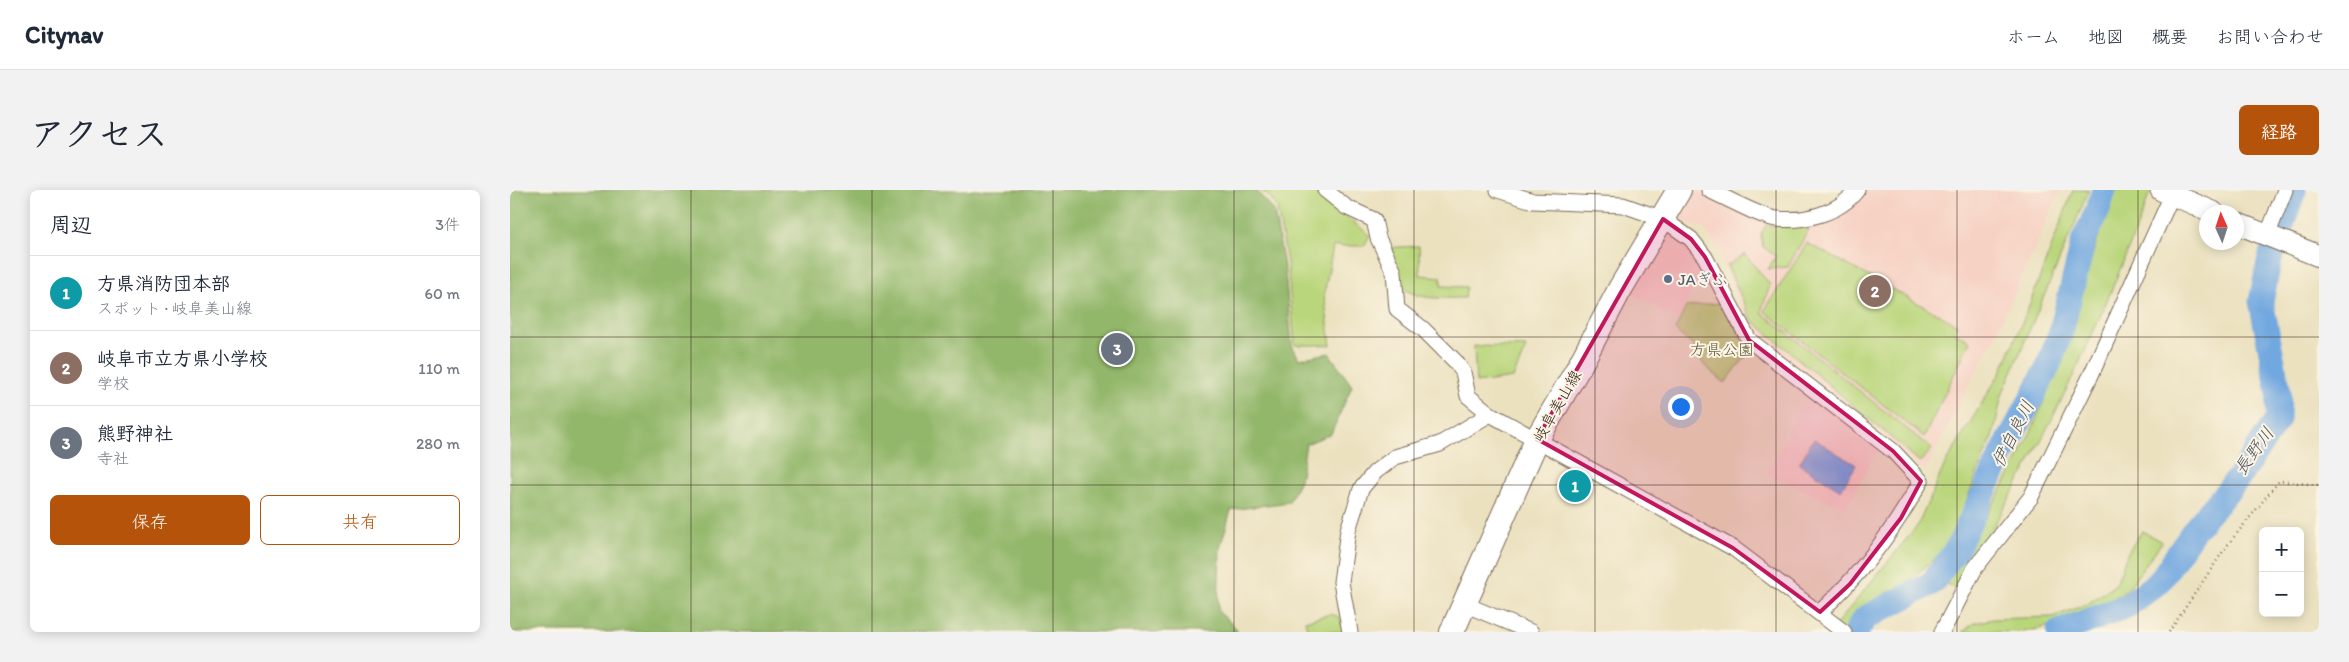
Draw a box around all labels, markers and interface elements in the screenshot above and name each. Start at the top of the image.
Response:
text: Citynav [25,20,103,49]
text: ホーム [2007,26,2060,48]
text: 地図 [2088,26,2124,48]
text: 概要 [2152,26,2188,48]
text: お問い合わせ [2216,26,2324,48]
button: 経路 [2239,105,2319,155]
text: アクセス [30,113,168,155]
north arrow [2199,205,2244,250]
text: 周辺 [50,212,92,237]
text: 3件 [435,215,460,234]
place label: JAぎふ [1678,270,1728,289]
text: 方県消防団本部 [97,272,230,295]
pin: 2 [1859,272,1891,310]
marker: JAぎふ [1662,273,1674,285]
text: 1 [62,284,70,303]
text: 60 m [425,284,460,303]
text: スポット · 岐阜美山線 [97,299,252,318]
pin: 3 [1101,330,1133,368]
park label: 方県公園 [1690,340,1754,359]
text: 岐阜市立方県小学校 [97,347,268,370]
text: 2 [62,359,70,378]
text: 110 m [418,359,460,378]
street label: 岐阜美山線 [1529,367,1585,445]
text: 学校 [97,374,129,393]
your location [1668,394,1694,420]
water label: 伊自良川 [1987,397,2039,471]
text: 熊野神社 [97,422,173,445]
water label: 長野川 [2229,423,2279,479]
text: 3 [62,434,70,453]
text: 280 m [416,434,460,453]
text: 寺社 [97,449,129,468]
pin: 1 [1559,467,1591,505]
button: 保存 [50,495,250,545]
button: 共有 [260,495,460,545]
map controls [2259,527,2304,617]
button: + [2259,527,2304,572]
button: − [2259,572,2304,617]

